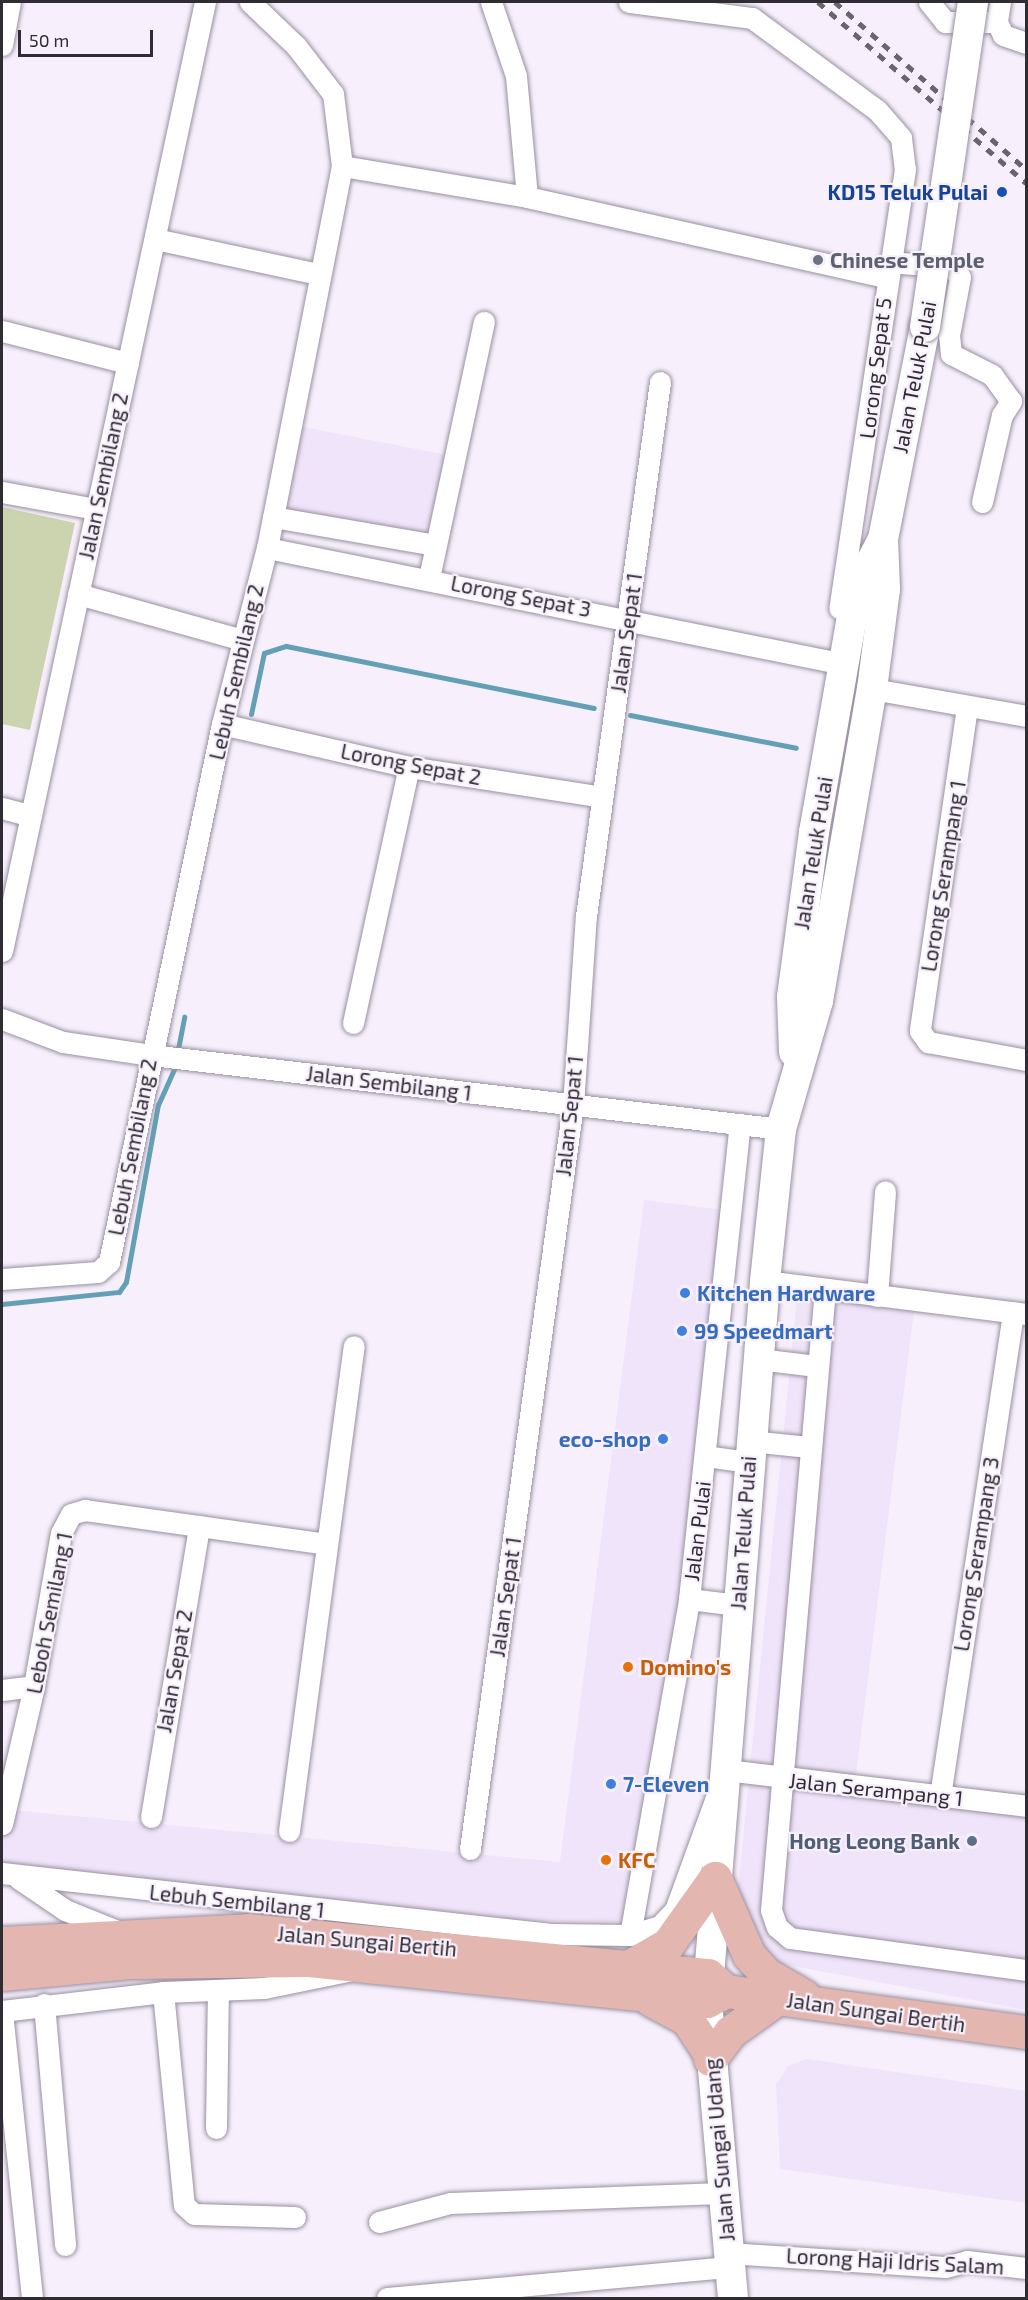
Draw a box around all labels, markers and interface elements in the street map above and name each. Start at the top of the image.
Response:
scale bar [21,18,156,56]
text: 50 m [29,29,69,51]
place label: KD15 Teluk Pulai [827,179,988,205]
marker: KD15 Teluk Pulai [993,183,1011,201]
place label: Chinese Temple [830,247,985,273]
marker: Chinese Temple [811,253,825,267]
street label: Lorong Sepat 5 [854,296,896,440]
street label: Jalan Teluk Pulai [887,298,941,456]
street label: Jalan Sembilang 2 [73,390,133,562]
street label: Lorong Sepat 3 [449,570,593,622]
street label: Jalan Sepat 1 [605,571,647,695]
street label: Lebuh Sembilang 2 [204,582,268,762]
street label: Lorong Sepat 2 [339,738,483,790]
street label: Jalan Teluk Pulai [788,774,838,932]
street label: Lorong Serampang 1 [915,779,971,973]
street label: Jalan Sepat 1 [550,1054,588,1178]
street label: Lebuh Sembilang 2 [102,1056,162,1238]
street label: Jalan Sembilang 1 [305,1060,473,1106]
place label: Kitchen Hardware [697,1280,875,1306]
marker: Kitchen Hardware [678,1286,692,1300]
place label: 99 Speedmart [694,1318,832,1344]
marker: 99 Speedmart [675,1324,689,1338]
place label: eco-shop [559,1426,651,1452]
marker: eco-shop [656,1432,670,1446]
street label: Jalan Teluk Pulai [725,1455,761,1611]
street label: Lorong Serampang 3 [948,1455,1004,1653]
street label: Jalan Pulai [678,1480,716,1582]
street label: Leboh Semilang 1 [21,1530,77,1696]
street label: Jalan Sepat 1 [484,1535,526,1659]
street label: Jalan Sepat 2 [151,1607,197,1735]
place label: Domino's [640,1654,731,1680]
marker: Domino's [621,1660,635,1674]
street label: Jalan Serampang 1 [787,1767,965,1811]
place label: 7-Eleven [623,1771,709,1797]
marker: 7-Eleven [604,1777,618,1791]
place label: Hong Leong Bank [789,1828,960,1854]
marker: Hong Leong Bank [965,1834,979,1848]
place label: KFC [618,1847,655,1873]
marker: KFC [599,1853,613,1867]
street label: Lebuh Sembilang 1 [148,1879,326,1923]
street label: Jalan Sungai Bertih [276,1921,458,1961]
street label: Jalan Sungai Bertih [785,1987,967,2037]
street label: Jalan Sungai Udang [698,2057,740,2243]
street label: Lorong Haji Idris Salam [785,2243,1005,2279]

